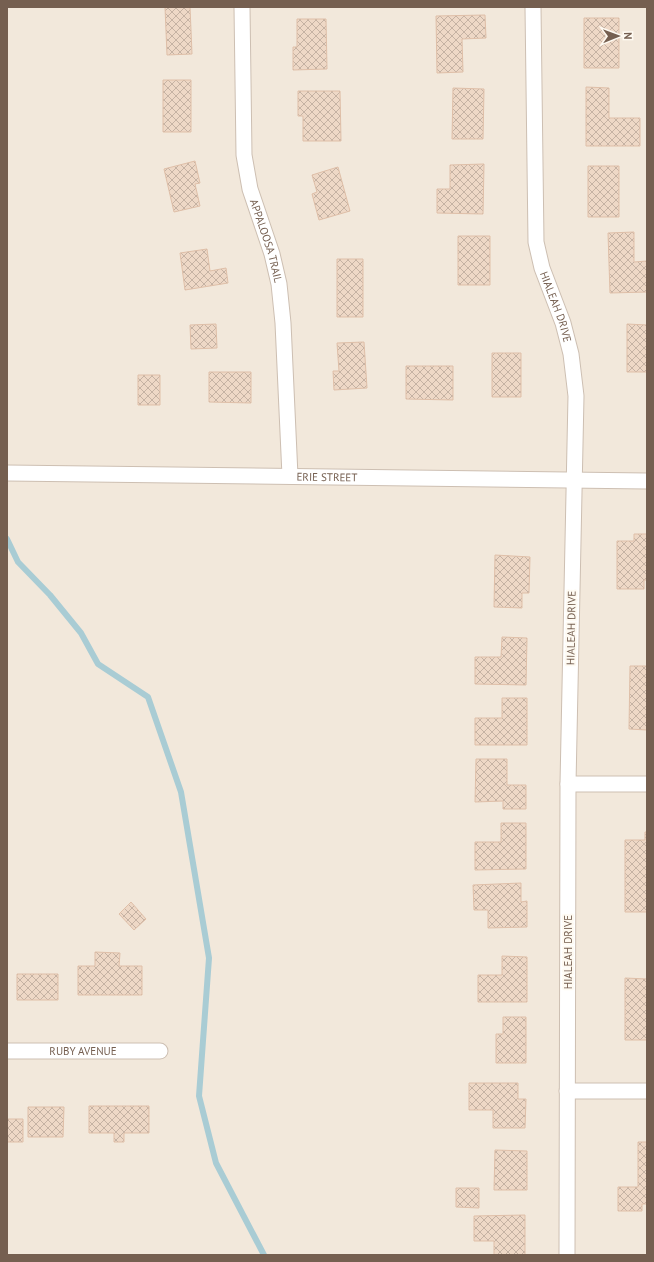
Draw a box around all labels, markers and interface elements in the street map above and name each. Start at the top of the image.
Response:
north arrow [598,16,638,56]
text: N [621,32,635,40]
street label: APPALOOSA TRAIL [247,197,286,284]
street label: HIALEAH DRIVE [537,269,575,344]
street label: ERIE STREET [296,470,358,484]
street label: HIALEAH DRIVE [563,591,579,665]
street label: HIALEAH DRIVE [561,915,575,989]
street label: RUBY AVENUE [49,1044,117,1058]

